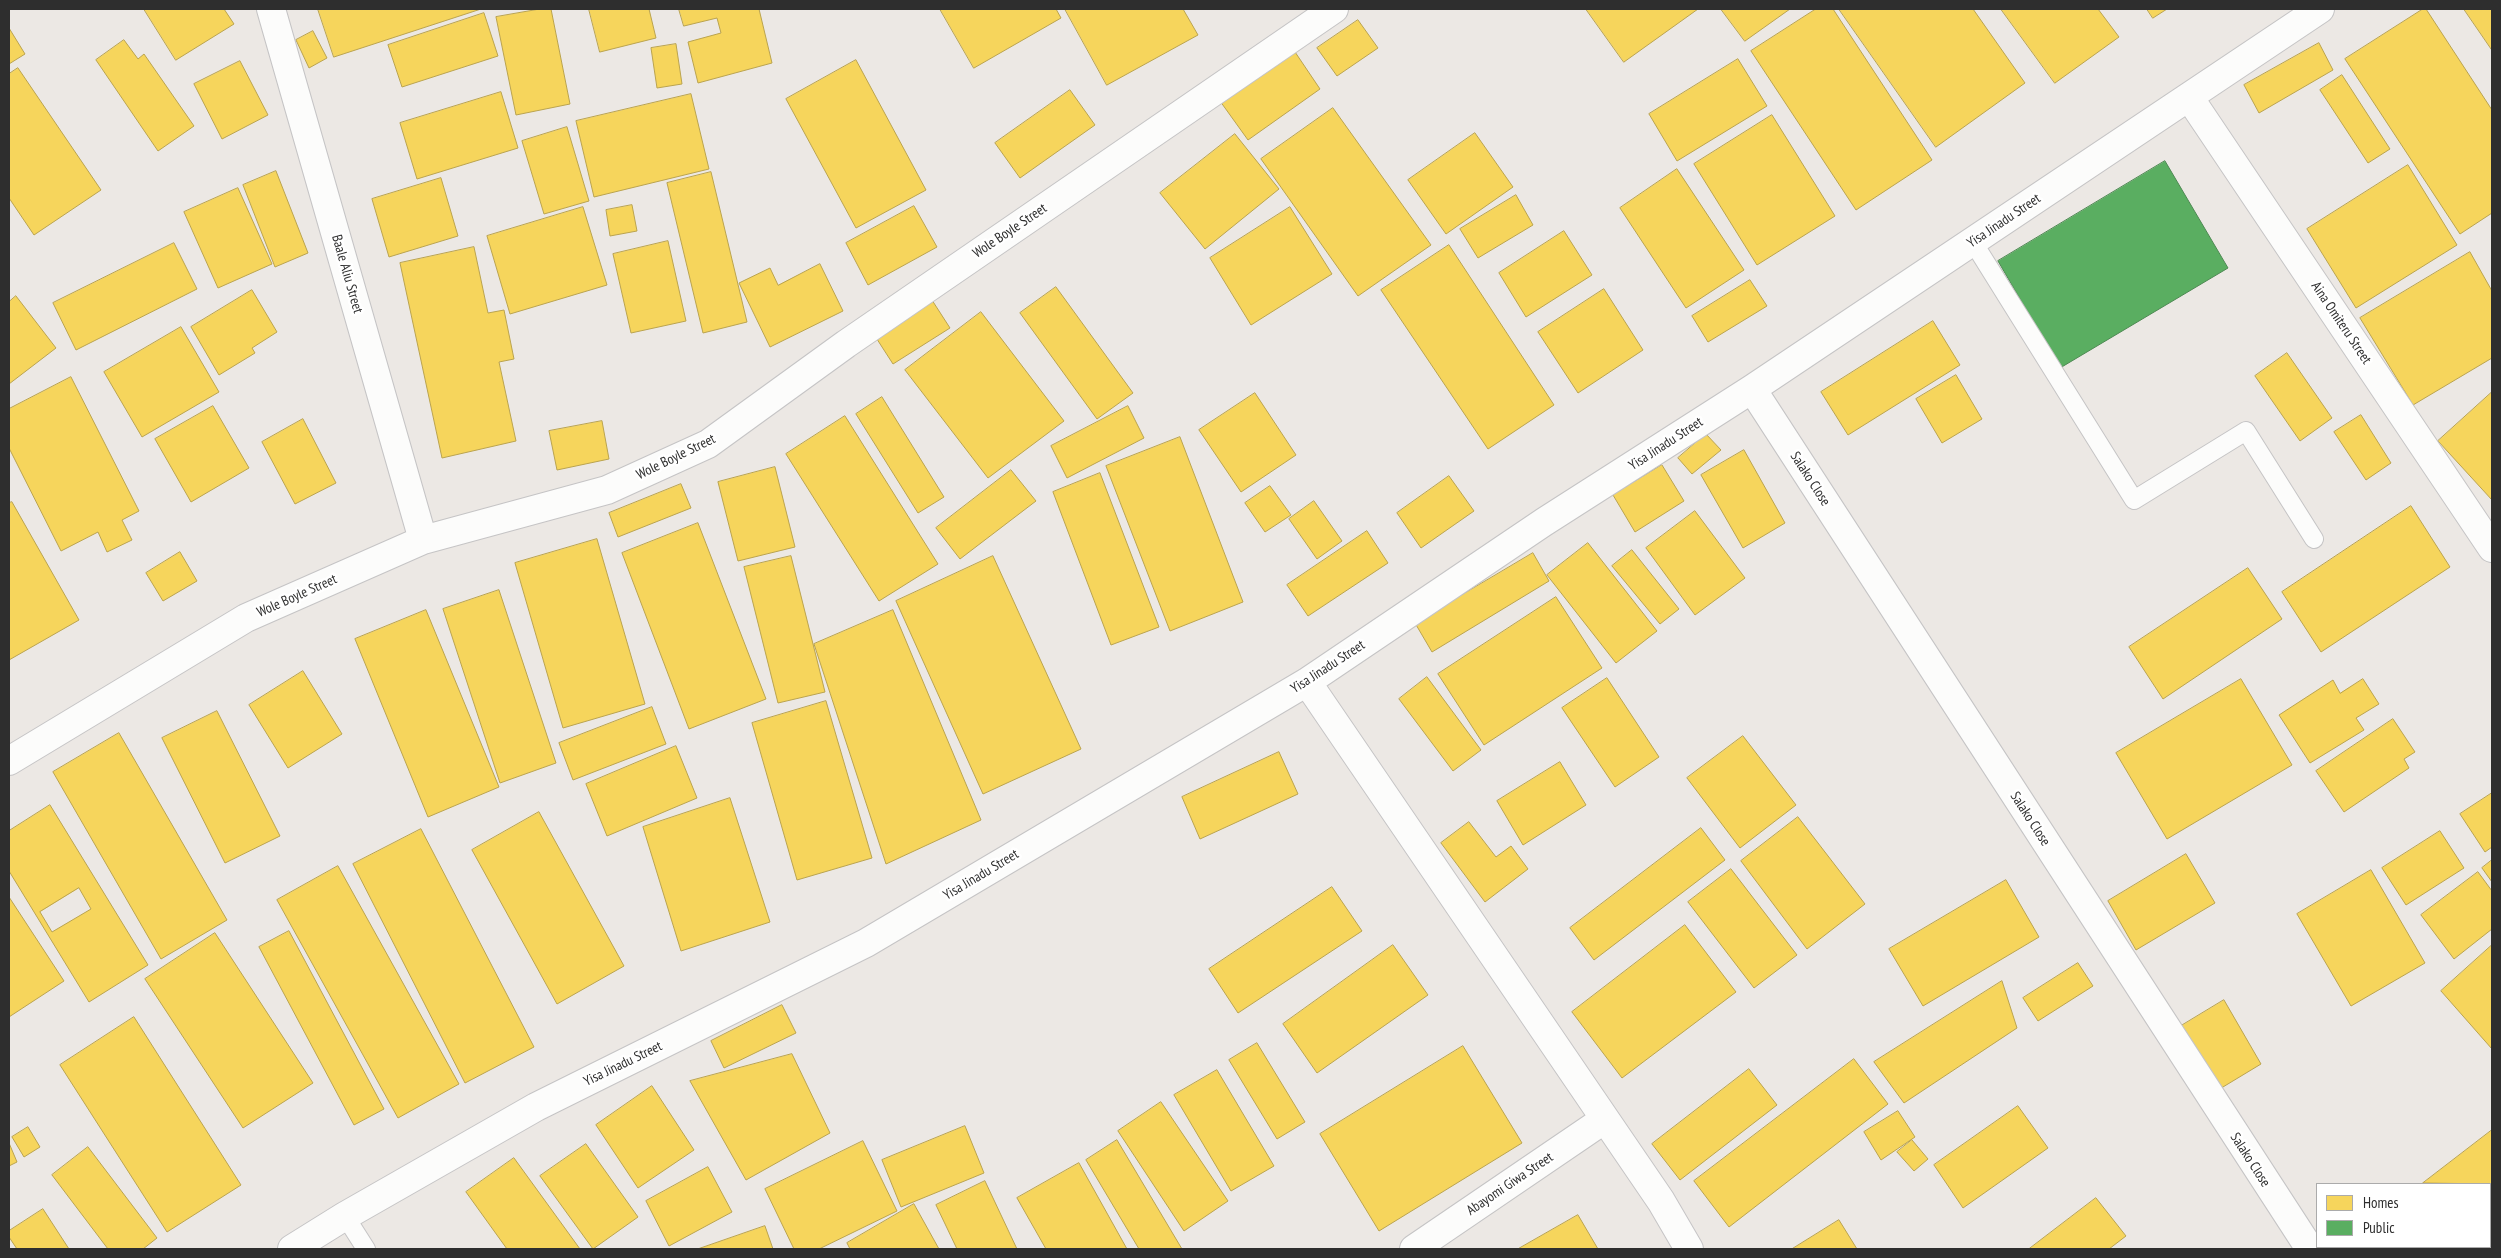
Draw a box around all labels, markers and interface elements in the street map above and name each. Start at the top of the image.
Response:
street label: Yisa Jinadu Street [1964,190,2044,252]
street label: Wole Boyle Street [970,200,1050,262]
street label: Baale Aliu Street [328,233,366,315]
street label: Aina Omiteru Street [2307,279,2375,367]
street label: Yisa Jinadu Street [1626,414,1706,474]
street label: Wole Boyle Street [634,431,718,483]
street label: Salako Close [1786,449,1834,509]
street label: Wole Boyle Street [254,571,340,621]
street label: Yisa Jinadu Street [1288,637,1368,697]
street label: Salako Close [2006,789,2054,849]
street label: Yisa Jinadu Street [940,846,1022,904]
street label: Yisa Jinadu Street [581,1038,665,1090]
street label: Salako Close [2226,1130,2274,1190]
street label: Abayomi Giwa Street [1464,1149,1556,1219]
legend [2316,1183,2491,1248]
text: Homes [2363,1193,2399,1212]
text: Public [2363,1218,2394,1237]

